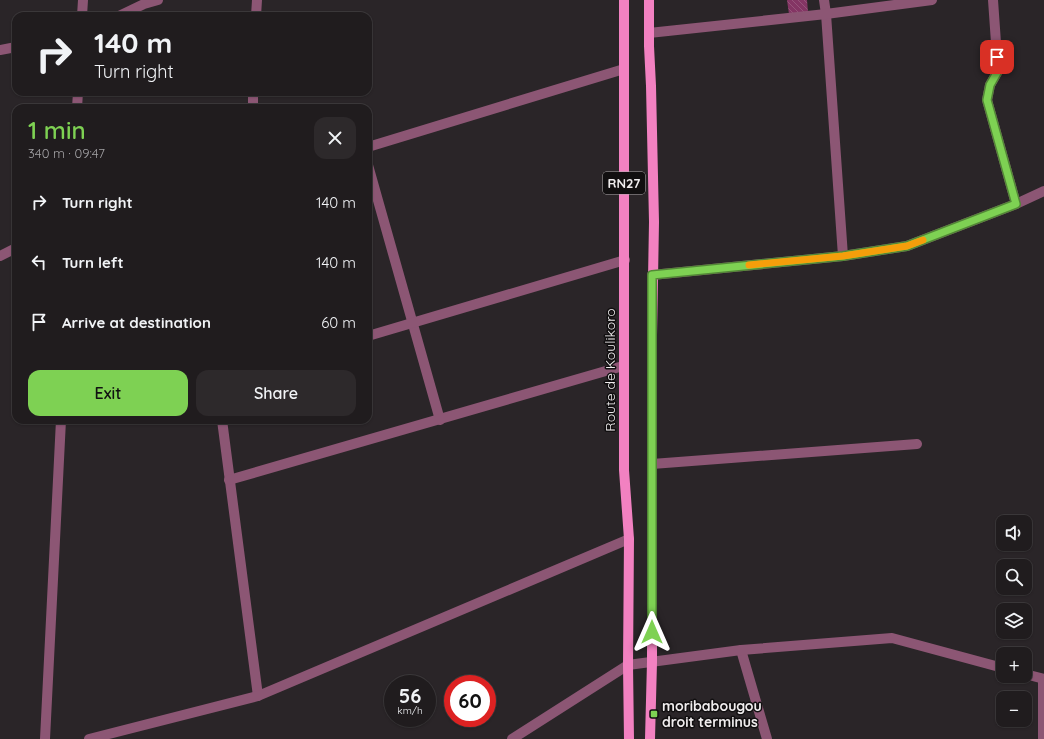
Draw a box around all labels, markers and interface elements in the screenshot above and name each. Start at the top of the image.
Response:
text: 140 m [94,25,172,60]
icon: right [28,28,80,80]
pin [980,40,1014,74]
icon: arrive [986,46,1008,68]
text: Turn right [94,60,174,83]
text: 1 min [28,115,86,145]
button: close [314,117,356,159]
text: 340 m · 09:47 [28,145,105,161]
road number: RN27 [603,172,645,194]
icon: right [28,191,50,213]
text: Turn right [62,193,133,212]
text: 140 m [316,193,356,212]
icon: left [28,251,50,273]
text: Turn left [62,253,124,272]
text: 140 m [316,253,356,272]
street label: Route de Koulikoro [601,308,619,432]
icon: arrive [28,311,50,333]
text: Arrive at destination [62,313,211,332]
text: 60 m [321,313,356,332]
button: Exit [28,370,188,416]
button: Share [196,370,356,416]
map controls [996,515,1032,727]
button: sound [996,515,1032,551]
button: search [996,559,1032,595]
button: layers [996,603,1032,639]
position arrow [631,611,673,653]
button: + [996,647,1032,683]
speed limit sign: 60 [444,675,496,727]
text: 56 [399,683,421,708]
button: − [996,691,1032,727]
place label: moribabougou droit terminus [662,697,762,731]
text: km/h [397,704,423,717]
marker: moribabougou droit terminus [649,709,659,719]

